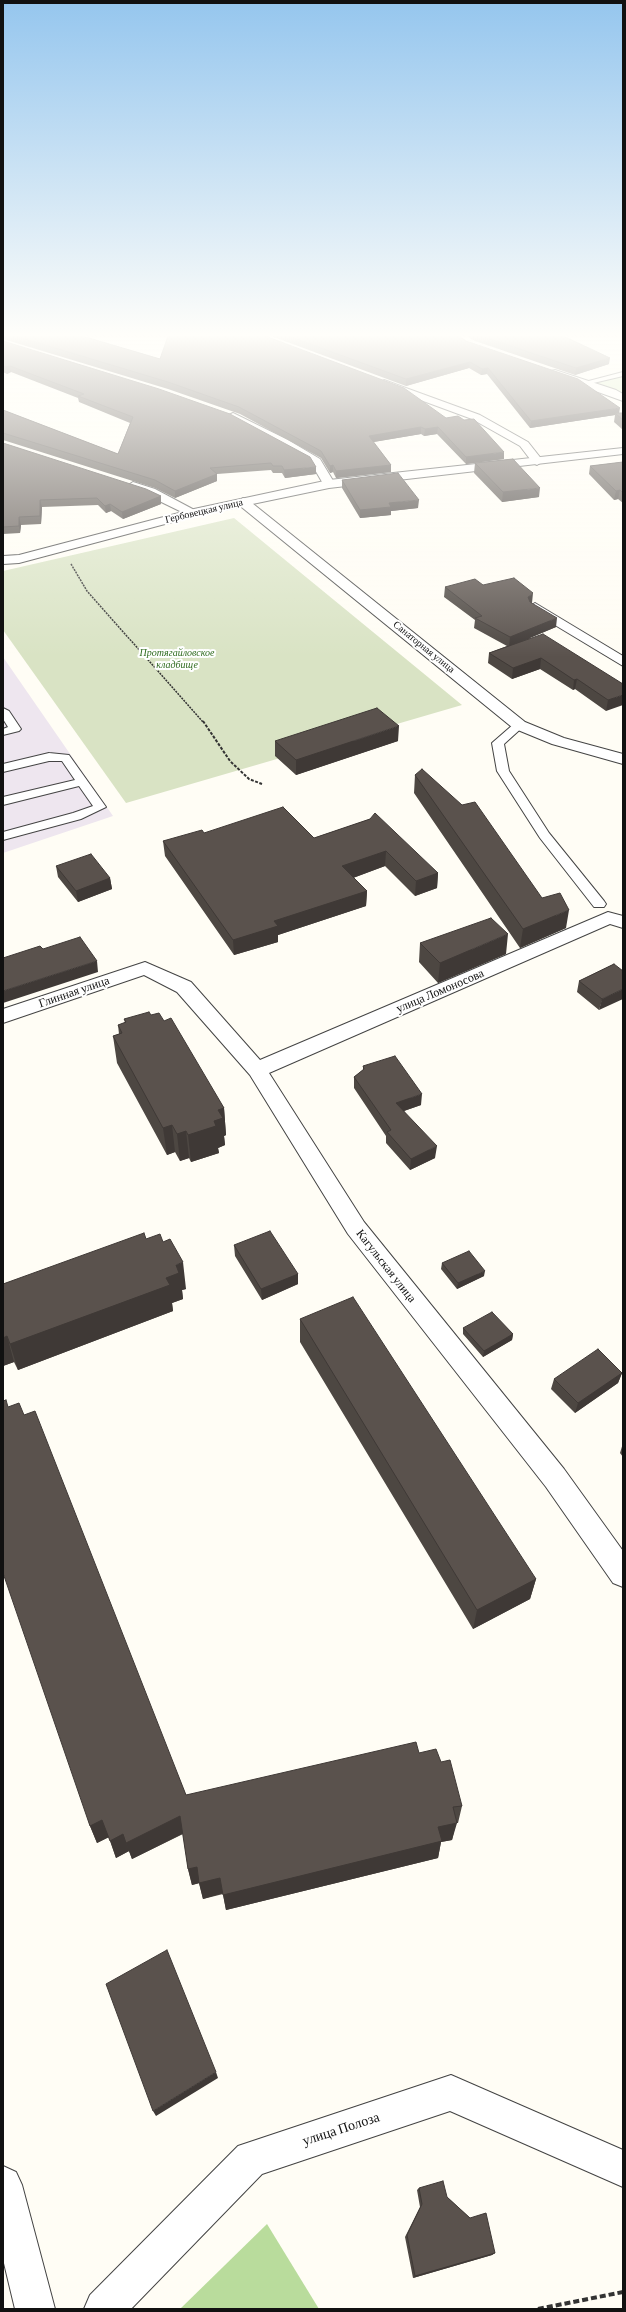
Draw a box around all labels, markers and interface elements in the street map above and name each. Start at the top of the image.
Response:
street label: Гербовецкая улица [164,496,244,526]
street label: Санаторная улица [391,618,457,676]
park label: Протягайловское кладбище [140,647,214,670]
street label: улица Ломоносова [394,966,486,1016]
street label: Глинная улица [37,973,111,1011]
street label: Кагульская улица [353,1227,419,1305]
street label: улица Полоза [300,2109,382,2149]

